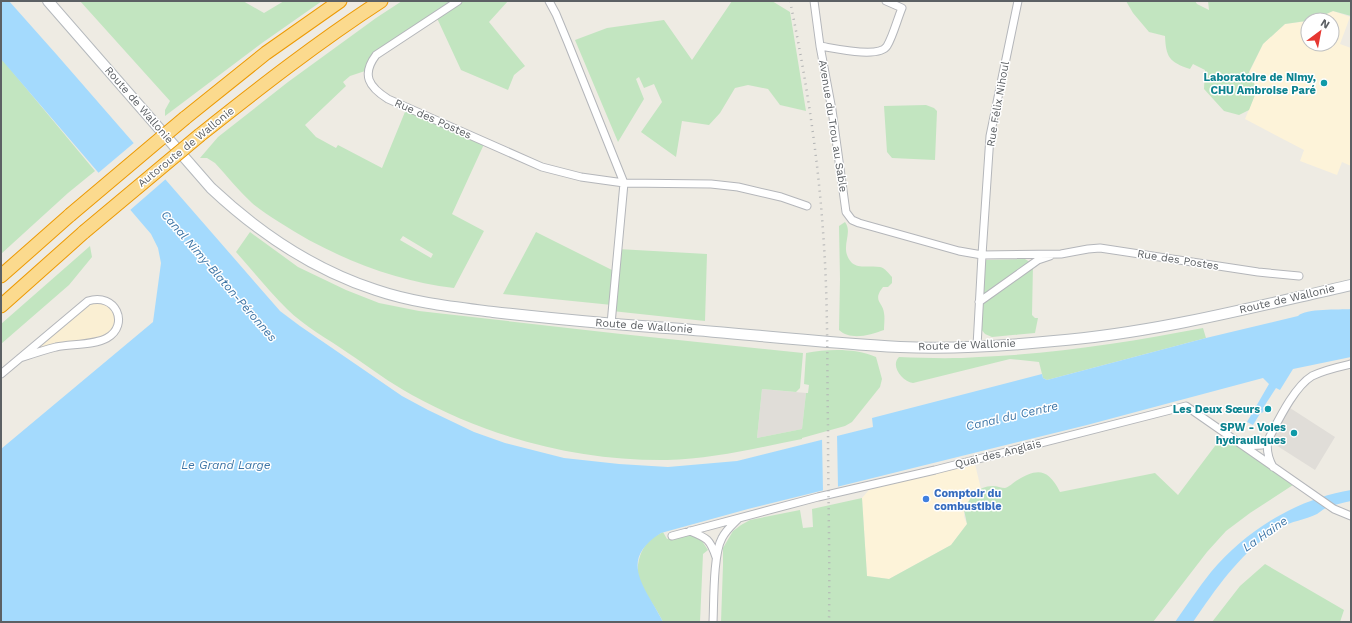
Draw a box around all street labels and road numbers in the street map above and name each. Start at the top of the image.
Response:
street label: Avenue du Trou au Sable [816,59,850,193]
street label: Rue Félix Nihoul [984,60,1012,148]
street label: Route de Wallonie [102,64,176,146]
street label: Rue des Postes [393,96,474,142]
street label: Autoroute de Wallonie [135,104,237,190]
street label: Rue des Postes [1136,247,1220,273]
street label: Route de Wallonie [1238,282,1336,316]
street label: Route de Wallonie [595,316,693,336]
street label: Route de Wallonie [918,337,1016,353]
street label: Quai des Anglais [953,437,1043,471]

